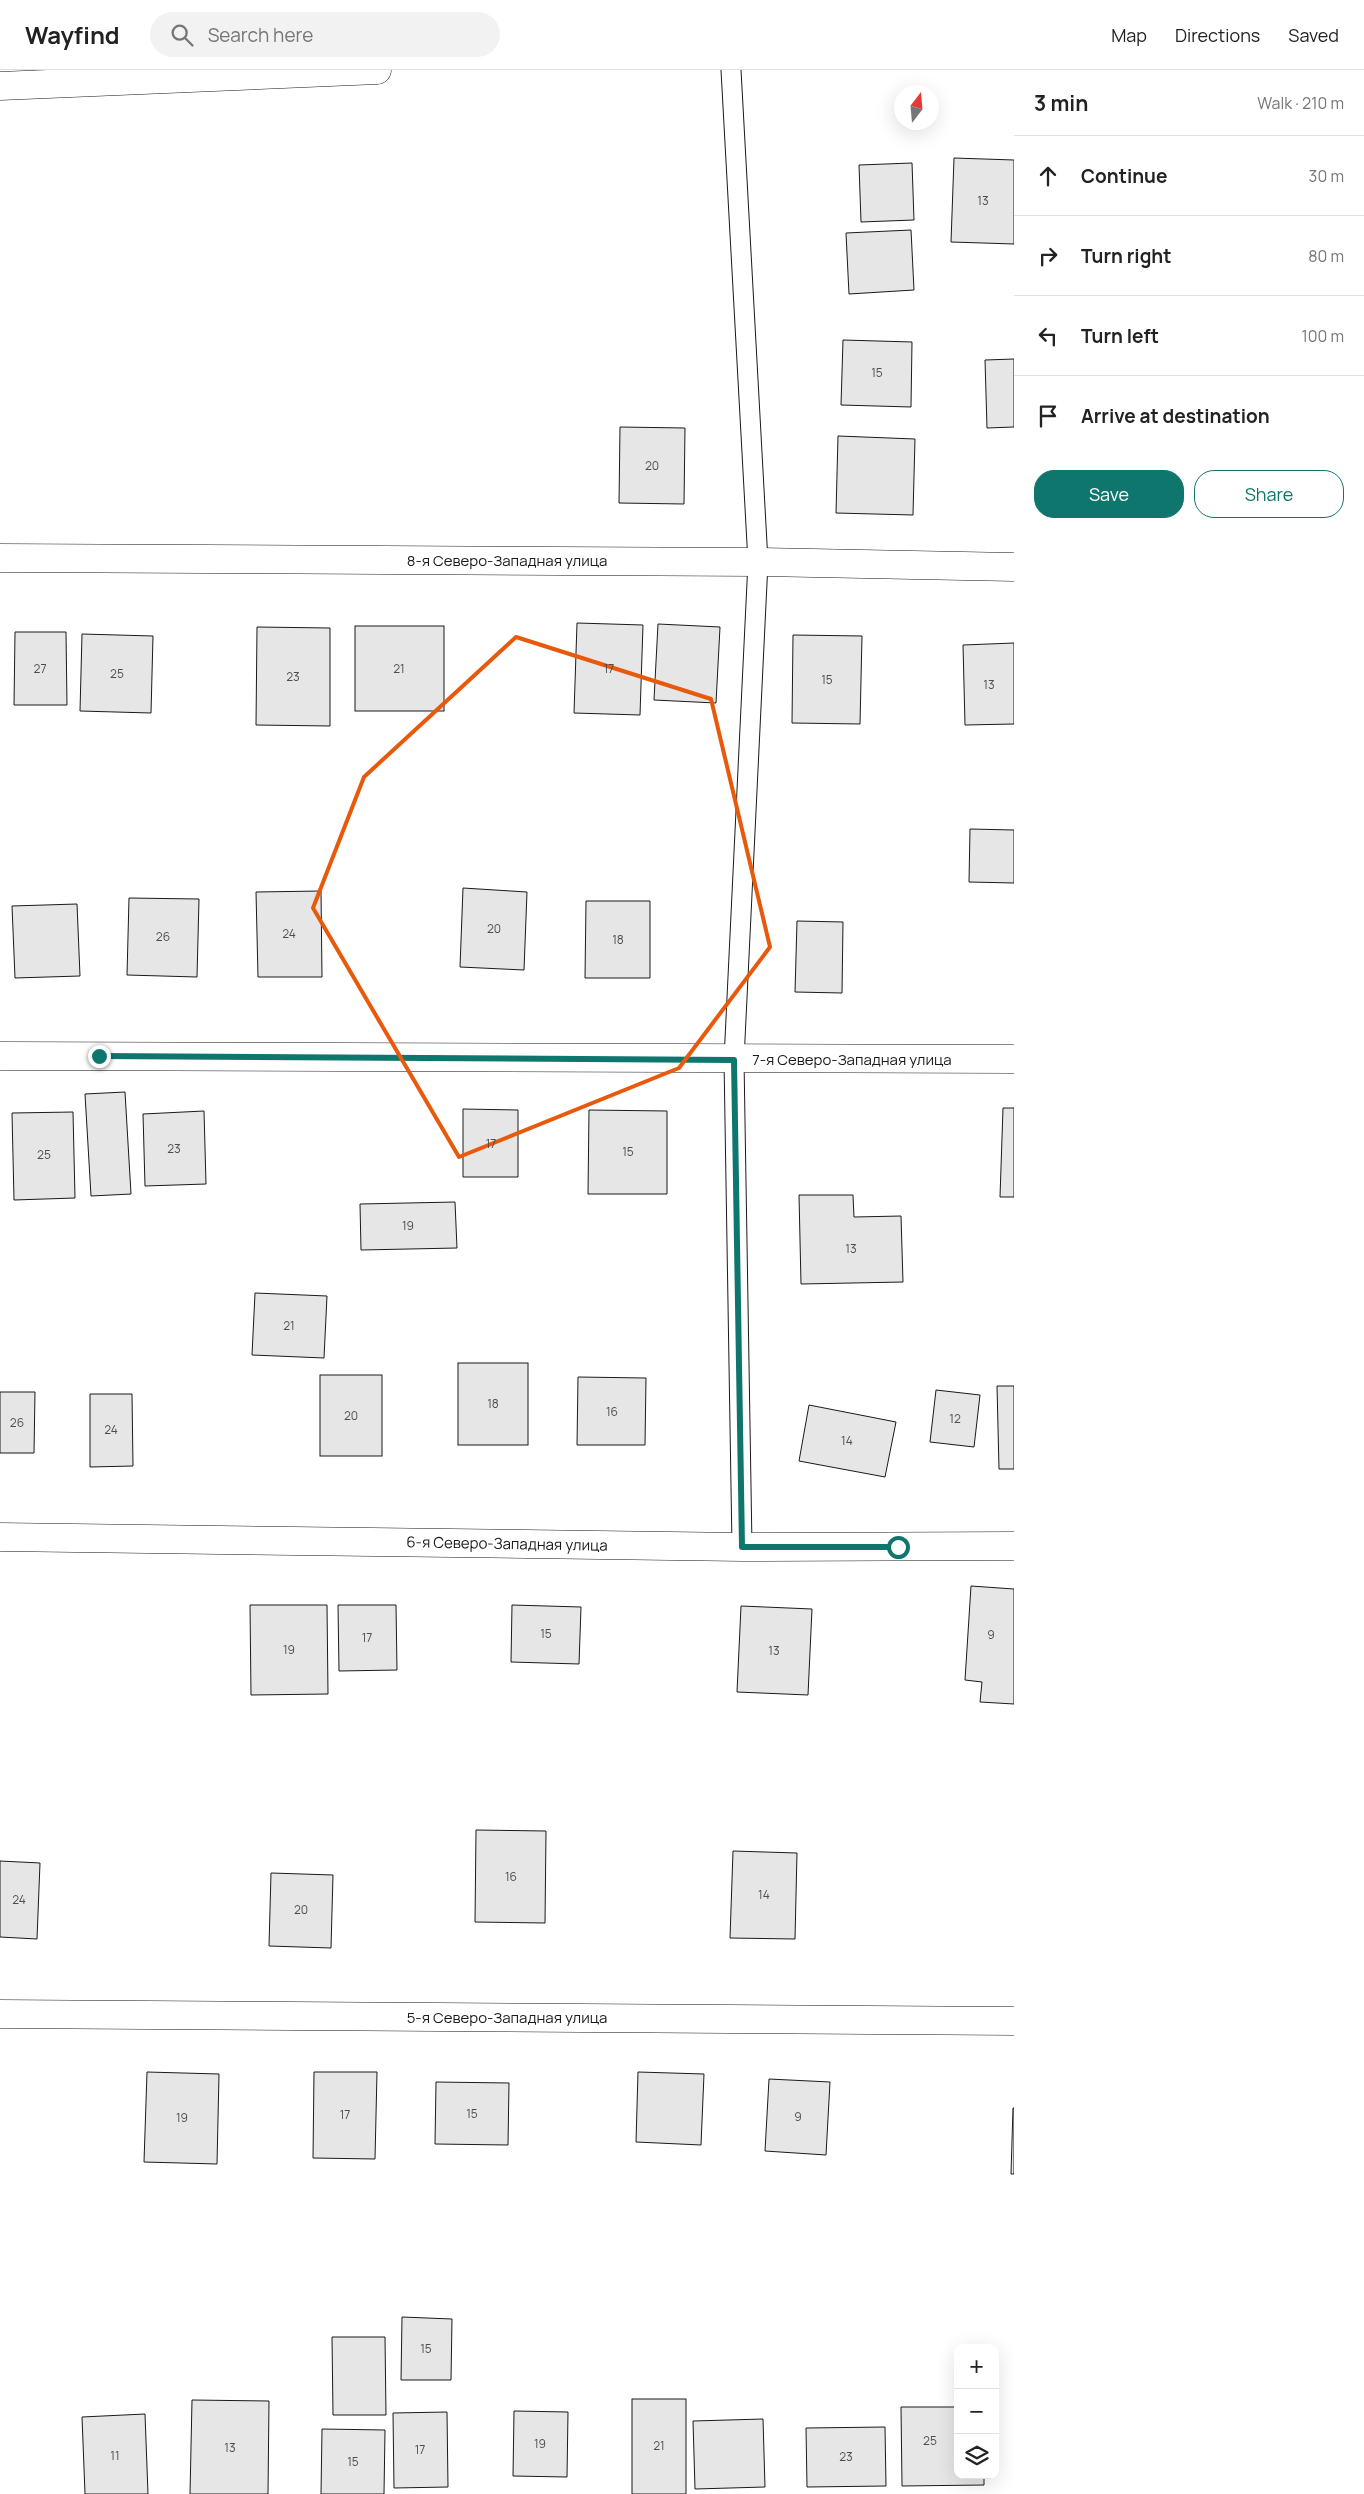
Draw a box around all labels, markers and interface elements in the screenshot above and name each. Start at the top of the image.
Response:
search box [150,12,500,57]
text: Wayfind [25,18,120,51]
icon: search [168,21,196,49]
text: Search here [208,22,313,48]
text: Map [1111,23,1147,47]
text: Directions [1175,23,1260,47]
text: Saved [1288,23,1339,47]
north arrow [894,85,939,130]
text: 3 min [1034,89,1088,117]
text: Walk · 210 m [1257,92,1344,114]
icon: ahead [1034,162,1062,190]
text: Continue [1081,163,1167,189]
text: 30 m [1309,165,1344,187]
house number: 13 [977,192,989,209]
icon: right [1034,242,1062,270]
text: Turn right [1081,243,1171,269]
text: 80 m [1308,245,1344,267]
icon: left [1034,322,1062,350]
text: Turn left [1081,323,1159,349]
text: 100 m [1301,325,1344,347]
house number: 15 [871,364,883,381]
icon: arrive [1034,402,1062,430]
text: Arrive at destination [1081,403,1270,429]
house number: 20 [645,457,659,474]
button: Save [1034,470,1184,518]
button: Share [1194,470,1344,518]
street label: 8-я Северо-Западная улица [407,550,607,571]
house number: 27 [34,660,46,677]
house number: 21 [393,660,405,677]
house number: 17 [604,660,614,677]
house number: 25 [110,665,124,682]
house number: 23 [286,668,300,685]
house number: 15 [821,671,833,688]
house number: 13 [983,676,995,693]
house number: 20 [487,920,501,937]
house number: 24 [282,925,296,942]
house number: 26 [156,928,170,945]
house number: 18 [612,931,624,948]
route end [88,1045,111,1068]
street label: 7-я Северо-Западная улица [752,1049,952,1070]
house number: 17 [486,1135,496,1152]
house number: 23 [167,1140,181,1157]
house number: 15 [622,1143,634,1160]
house number: 25 [37,1146,51,1163]
house number: 19 [402,1217,414,1234]
house number: 13 [845,1240,857,1257]
house number: 21 [283,1317,295,1334]
house number: 18 [487,1395,499,1412]
house number: 16 [606,1403,618,1420]
house number: 20 [344,1407,358,1424]
house number: 12 [949,1410,961,1427]
house number: 26 [10,1414,24,1431]
house number: 24 [104,1421,118,1438]
house number: 14 [841,1432,853,1449]
street label: 6-я Северо-Западная улица [406,1531,608,1556]
route start [887,1536,910,1559]
house number: 15 [540,1625,552,1642]
house number: 9 [987,1626,995,1643]
house number: 17 [362,1629,372,1646]
house number: 19 [283,1641,295,1658]
house number: 13 [768,1642,780,1659]
house number: 16 [505,1868,517,1885]
house number: 14 [758,1886,770,1903]
house number: 24 [12,1891,26,1908]
house number: 20 [294,1901,308,1918]
street label: 5-я Северо-Западная улица [407,2007,607,2028]
house number: 15 [466,2105,478,2122]
house number: 17 [340,2106,350,2123]
house number: 9 [794,2108,802,2125]
house number: 19 [176,2109,188,2126]
house number: 15 [420,2340,432,2357]
map controls [954,2344,999,2479]
button: + [954,2344,999,2389]
button: − [954,2389,999,2434]
house number: 25 [923,2432,937,2449]
button: layers [954,2434,999,2479]
house number: 19 [534,2435,546,2452]
house number: 21 [653,2437,665,2454]
house number: 13 [224,2439,236,2456]
house number: 17 [415,2441,425,2458]
house number: 11 [110,2447,120,2464]
house number: 23 [839,2448,853,2465]
house number: 15 [347,2453,359,2470]

